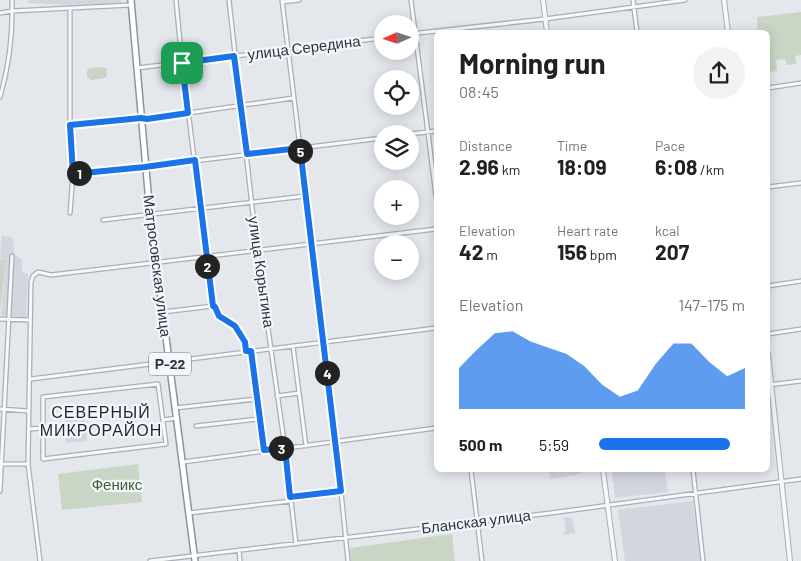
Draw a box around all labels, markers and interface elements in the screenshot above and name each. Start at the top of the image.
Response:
north arrow [374,15,419,60]
map controls [374,15,419,280]
street label: улица Середина [246,31,362,63]
pin [161,42,203,84]
text: Morning run [459,46,606,80]
button: share [693,47,745,99]
icon: arrive [168,49,196,77]
button: locate [374,70,419,115]
text: 08:45 [459,82,499,101]
button: layers [374,125,419,170]
text: Distance [459,137,512,154]
text: Time [557,137,587,154]
text: Pace [655,137,685,154]
pin: 5 [288,138,312,164]
text: 5 [297,143,304,160]
text: 2.96 [459,154,499,179]
text: 18:09 [557,154,607,179]
text: 6:08 [655,154,697,179]
pin: 1 [66,160,92,186]
text: km [499,161,520,178]
text: /km [697,161,724,178]
text: 1 [77,165,82,182]
button: + [374,180,419,225]
street label: Матросовская улица [140,194,176,339]
street label: улица Корытина [245,215,279,329]
text: Elevation [459,222,515,239]
text: Heart rate [557,222,618,239]
text: kcal [655,222,679,239]
button: − [374,235,419,280]
text: 42 [459,239,483,264]
text: 156 [557,239,587,264]
text: 207 [655,239,689,264]
text: m [483,246,498,263]
text: bpm [587,246,617,263]
pin: 2 [194,254,220,278]
text: 2 [204,258,211,275]
text: Elevation [459,295,523,314]
text: 147–175 m [678,295,745,314]
road number: Р-22 [149,352,191,376]
pin: 4 [314,360,340,386]
text: 4 [323,365,332,382]
district label: СЕВЕРНЫЙ МИКРОРАЙОН [40,402,162,439]
text: 500 m [459,435,502,454]
text: 5:59 [539,435,569,454]
pin: 3 [268,436,294,460]
text: 3 [278,440,285,457]
park label: Феникс [92,475,143,493]
street label: Бланская улица [420,505,532,537]

